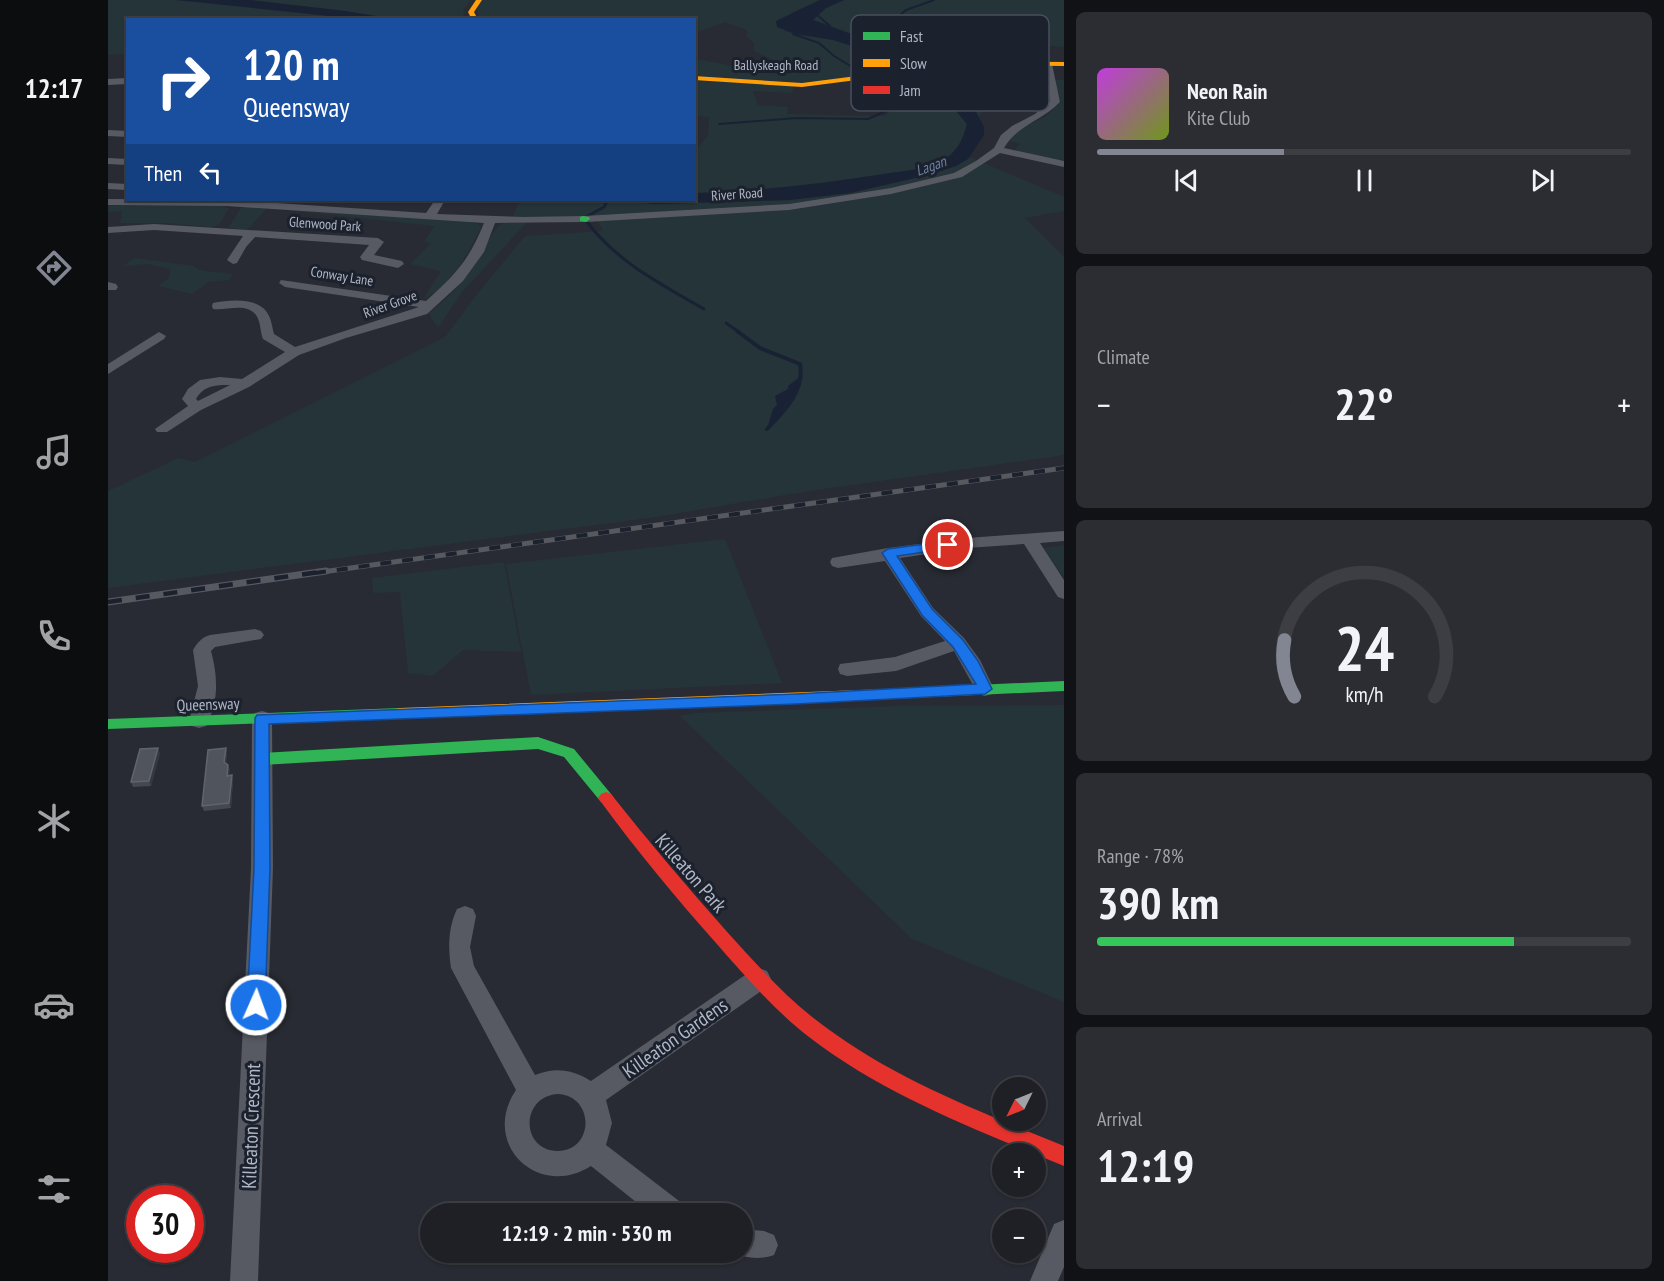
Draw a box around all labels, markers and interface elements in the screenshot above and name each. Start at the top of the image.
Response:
legend [851,15,1049,111]
text: Fast [900,26,923,46]
text: 120 m [243,37,340,92]
icon: right [144,42,222,120]
text: Slow [900,53,927,73]
street label: Ballyskeagh Road [734,56,818,74]
text: 12:17 [25,71,83,105]
text: Neon Rain [1187,77,1267,105]
text: Jam [899,80,921,100]
text: Queensway [243,90,350,124]
text: Kite Club [1187,105,1250,131]
water label: Lagan [913,151,950,180]
icon: left [194,156,227,189]
text: Then [144,159,182,187]
icon: previous [1170,164,1203,197]
icon: pause [1348,164,1381,197]
icon: next [1526,164,1559,197]
street label: River Road [711,183,763,205]
street label: Glenwood Park [288,213,362,236]
icon: directions [33,247,75,289]
street label: Conway Lane [309,262,375,290]
street label: River Grove [361,286,419,322]
text: Climate [1097,344,1150,370]
text: 22° [1334,374,1394,432]
text: − [1097,383,1111,426]
text: + [1617,383,1631,426]
icon: music [33,431,75,473]
pin [922,519,973,570]
icon: arrive [931,528,964,561]
text: 24 [1334,608,1394,689]
icon: phone [33,615,75,657]
text: km/h [1345,681,1383,709]
street label: Queensway [176,693,240,715]
icon: climate [33,800,75,842]
street label: Killeaton Park [650,828,733,918]
text: Range · 78% [1097,843,1184,869]
text: 390 km [1097,873,1219,931]
position arrow [224,973,288,1037]
icon: car [33,984,75,1026]
street label: Killeaton Gardens [617,992,733,1084]
street label: Killeaton Crescent [236,1062,266,1189]
north arrow [992,1077,1046,1131]
map controls [992,1077,1046,1263]
text: Arrival [1097,1106,1142,1132]
text: 12:19 [1097,1136,1194,1194]
button: + [992,1143,1046,1197]
icon: filters [33,1168,75,1210]
speed limit sign: 30 [126,1185,204,1263]
button: − [992,1209,1046,1263]
text: 12:19 · 2 min · 530 m [501,1219,672,1247]

